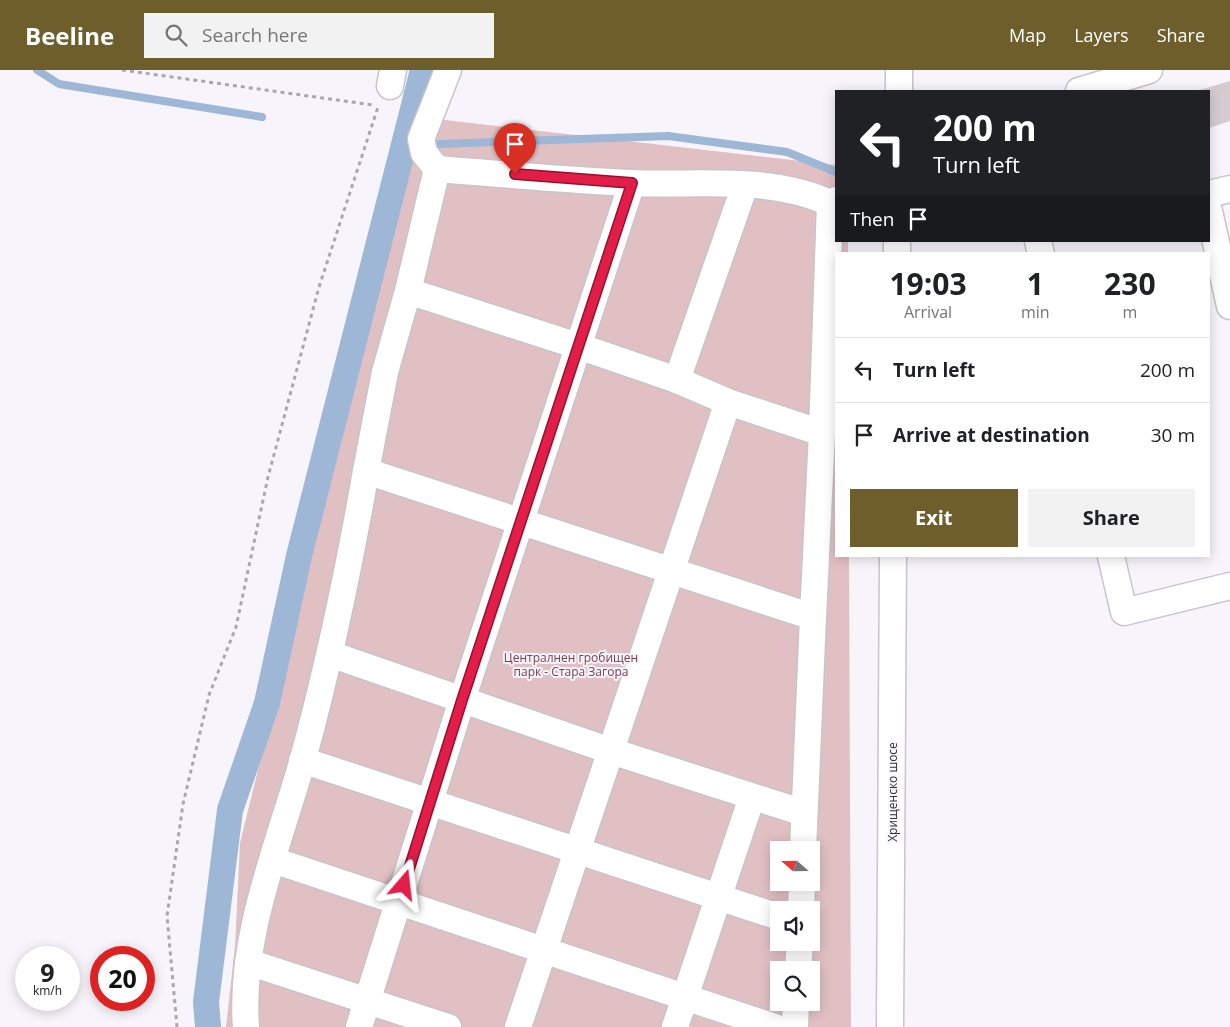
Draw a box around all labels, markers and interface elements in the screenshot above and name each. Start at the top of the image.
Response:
search box [144,13,494,58]
text: Beeline [25,19,114,52]
icon: search [162,21,190,49]
text: Search here [202,22,308,48]
text: Map [1009,23,1046,47]
text: Layers [1074,23,1129,47]
text: Share [1157,23,1205,47]
text: 200 m [933,104,1037,151]
icon: left [850,110,915,175]
pin [494,123,536,174]
icon: arrive [501,130,529,158]
text: Turn left [933,149,1020,179]
icon: arrive [904,205,932,233]
text: Then [850,206,894,232]
text: 19:03 [889,263,967,304]
text: 1 [1027,263,1044,304]
text: 230 [1104,263,1156,304]
text: Arrival [904,301,952,323]
text: min [1021,301,1050,323]
text: m [1122,301,1137,323]
icon: left [850,356,878,384]
text: Turn left [893,357,975,383]
text: 200 m [1140,357,1195,383]
icon: arrive [850,421,878,449]
text: Arrive at destination [893,422,1090,448]
text: 30 m [1151,422,1195,448]
button: Exit [850,489,1018,547]
button: Share [1028,489,1195,547]
park label: Централнен гробищен парк - Стара Загора [504,649,638,680]
street label: Хрищенско шосе [884,742,901,842]
north arrow [770,841,820,891]
map controls [770,841,820,1011]
position arrow [377,858,429,910]
button: sound [770,901,820,951]
speed limit sign: 20 [90,946,155,1011]
text: 9 [40,955,55,989]
button: search [770,961,820,1011]
text: km/h [33,982,62,999]

